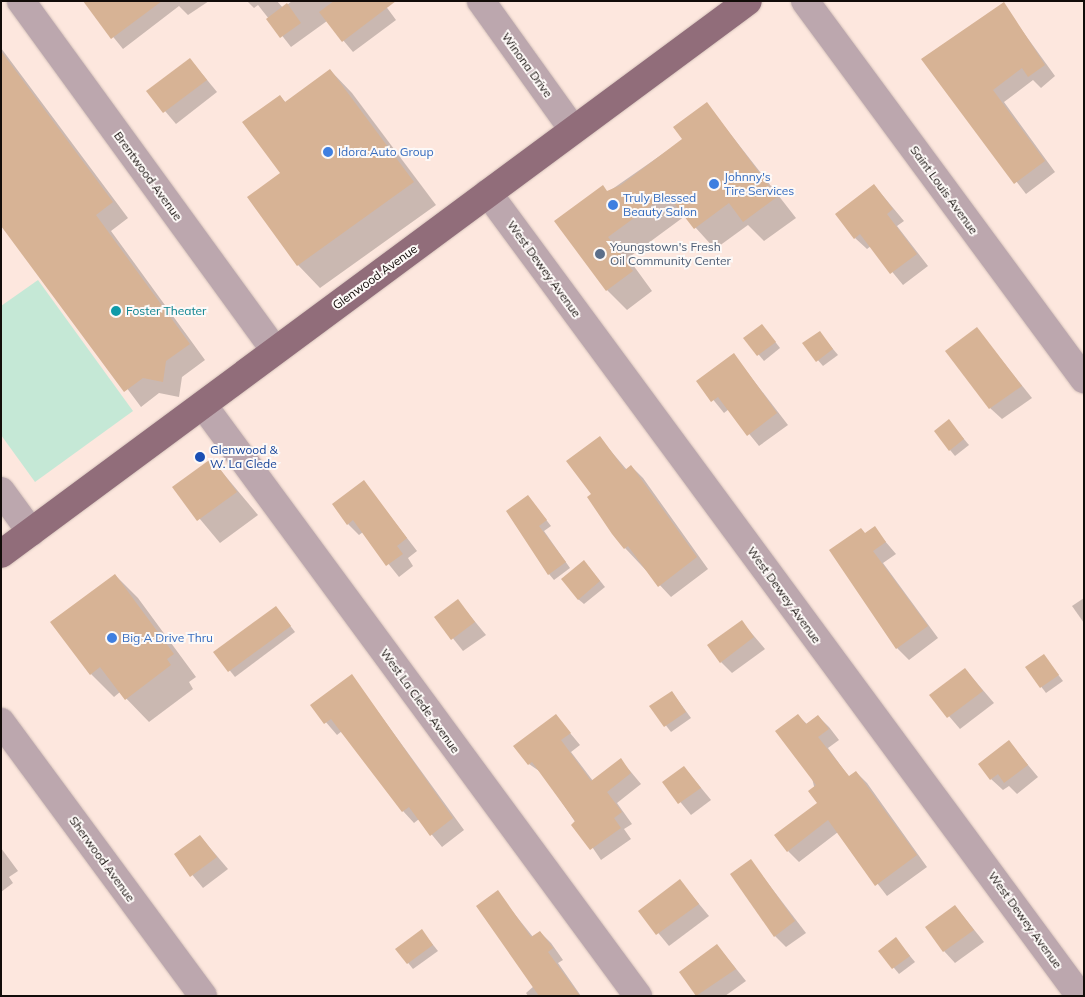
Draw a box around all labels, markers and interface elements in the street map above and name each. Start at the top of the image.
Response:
street label: Winona Drive [499,30,555,100]
street label: Brentwood Avenue [111,129,185,223]
street label: Saint Louis Avenue [907,143,981,237]
place label: Idora Auto Group [338,145,434,159]
marker: Idora Auto Group [322,146,334,158]
place label: Johnny's Tire Services [724,170,794,198]
marker: Johnny's Tire Services [708,178,720,190]
place label: Truly Blessed Beauty Salon [623,191,697,219]
marker: Truly Blessed Beauty Salon [607,199,619,211]
street label: West Dewey Avenue [504,218,584,320]
place label: Youngstown's Fresh Oil Community Center [610,240,731,268]
street label: Glenwood Avenue [330,241,420,313]
marker: Youngstown's Fresh Oil Community Center [594,248,606,260]
place label: Foster Theater [126,304,206,318]
marker: Foster Theater [110,305,122,317]
place label: Glenwood & W. La Clede [210,443,278,471]
marker: Glenwood & W. La Clede [194,451,206,463]
street label: West Dewey Avenue [744,544,824,646]
place label: Big A Drive Thru [122,631,213,645]
marker: Big A Drive Thru [106,632,118,644]
street label: West La Clede Avenue [377,646,463,756]
street label: Sherwood Avenue [66,814,138,904]
street label: West Dewey Avenue [985,869,1065,971]

